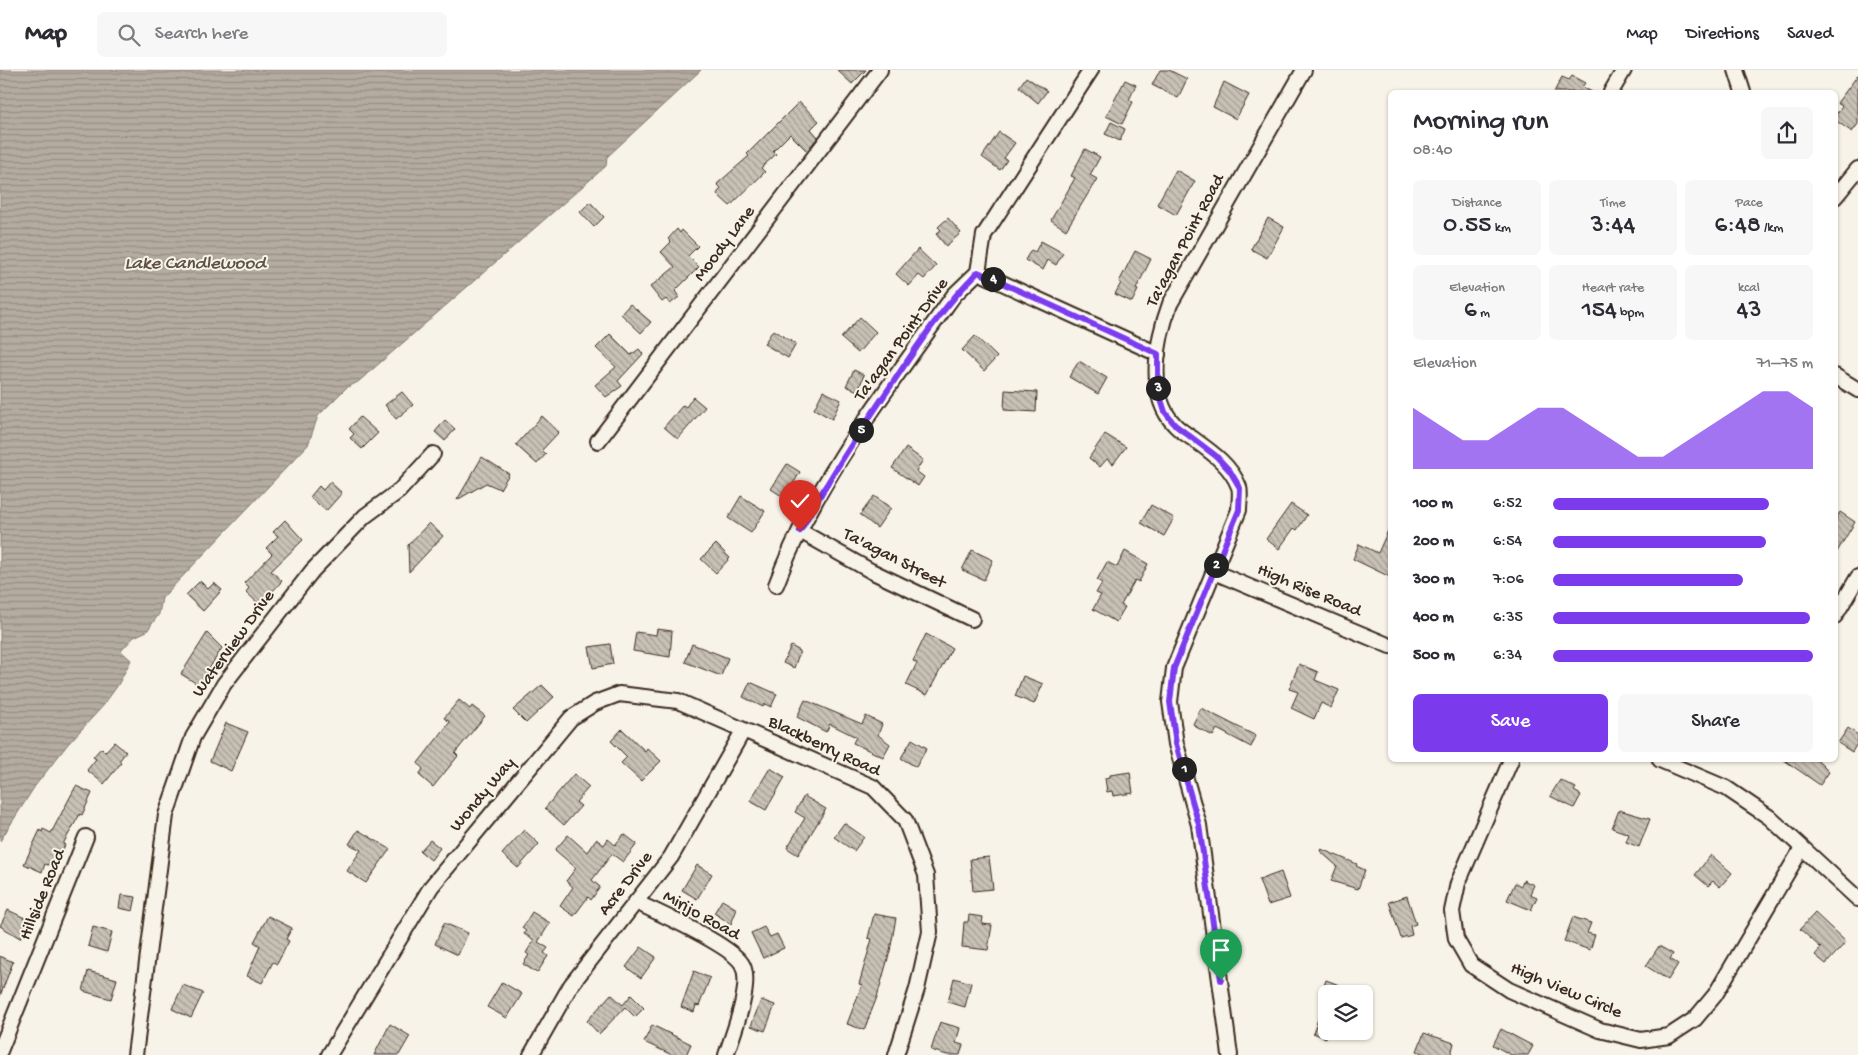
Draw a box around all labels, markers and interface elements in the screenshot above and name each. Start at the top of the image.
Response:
search box [97,12,447,57]
text: Map [25,20,67,49]
icon: search [115,21,143,49]
text: Search here [155,23,248,46]
text: Map [1626,24,1658,45]
text: Directions [1686,24,1759,45]
text: Saved [1787,24,1833,45]
text: Morning run [1413,106,1548,139]
button: share [1761,107,1813,159]
text: 08:40 [1413,142,1453,161]
street label: Ta'agan Point Road [1142,170,1231,312]
text: Distance [1452,195,1502,212]
text: Time [1600,195,1626,212]
text: Pace [1735,195,1763,212]
street label: Moody Lane [690,201,761,286]
text: 0.55 [1443,212,1491,241]
text: 3:44 [1591,212,1635,241]
text: 6:48 [1715,212,1761,241]
text: km [1491,220,1511,237]
text: /km [1761,220,1783,237]
water label: Lake Candlewood [125,253,267,276]
pin: 4 [980,266,1006,292]
text: 4 [990,271,997,288]
street label: Ta'agan Point Drive [850,274,954,406]
text: Elevation [1449,280,1505,297]
text: Heart rate [1582,280,1644,297]
text: kcal [1738,280,1760,297]
text: 6 [1464,297,1477,326]
text: 154 [1582,297,1617,326]
text: 43 [1737,297,1761,326]
text: m [1477,305,1490,322]
text: bpm [1617,305,1644,322]
text: Elevation [1413,355,1477,374]
text: 71–75 m [1757,355,1813,374]
pin: 3 [1146,376,1170,400]
text: 3 [1155,380,1162,397]
pin: 5 [848,418,874,442]
text: 5 [858,422,865,439]
pin [779,480,821,531]
icon: check [786,487,814,515]
text: 100 m [1413,495,1453,514]
text: 6:52 [1493,495,1522,514]
street label: Ta'agan Street [838,524,950,595]
text: 200 m [1413,533,1454,552]
text: 6:54 [1493,533,1522,552]
pin: 2 [1204,552,1228,578]
text: 2 [1213,557,1220,574]
street label: High Rise Road [1254,560,1366,623]
text: 300 m [1413,571,1455,590]
text: 7:06 [1493,571,1524,590]
street label: Waterview Drive [188,586,280,702]
text: 400 m [1413,609,1454,628]
text: 6:35 [1493,609,1523,628]
text: 500 m [1413,647,1455,666]
text: 6:34 [1493,647,1522,666]
button: Save [1413,694,1608,752]
button: Share [1618,694,1813,752]
street label: Blackberry Road [764,711,885,783]
street label: Wondy Way [446,753,520,837]
pin: 1 [1172,756,1196,782]
text: 1 [1182,761,1187,778]
street label: Hillside Road [15,845,71,943]
street label: Acre Drive [594,847,658,920]
street label: Mirijo Road [659,886,744,946]
pin [1200,929,1242,980]
icon: arrive [1207,936,1235,964]
street label: High View Circle [1507,958,1626,1024]
map controls [1318,985,1373,1040]
button: layers [1318,985,1373,1040]

